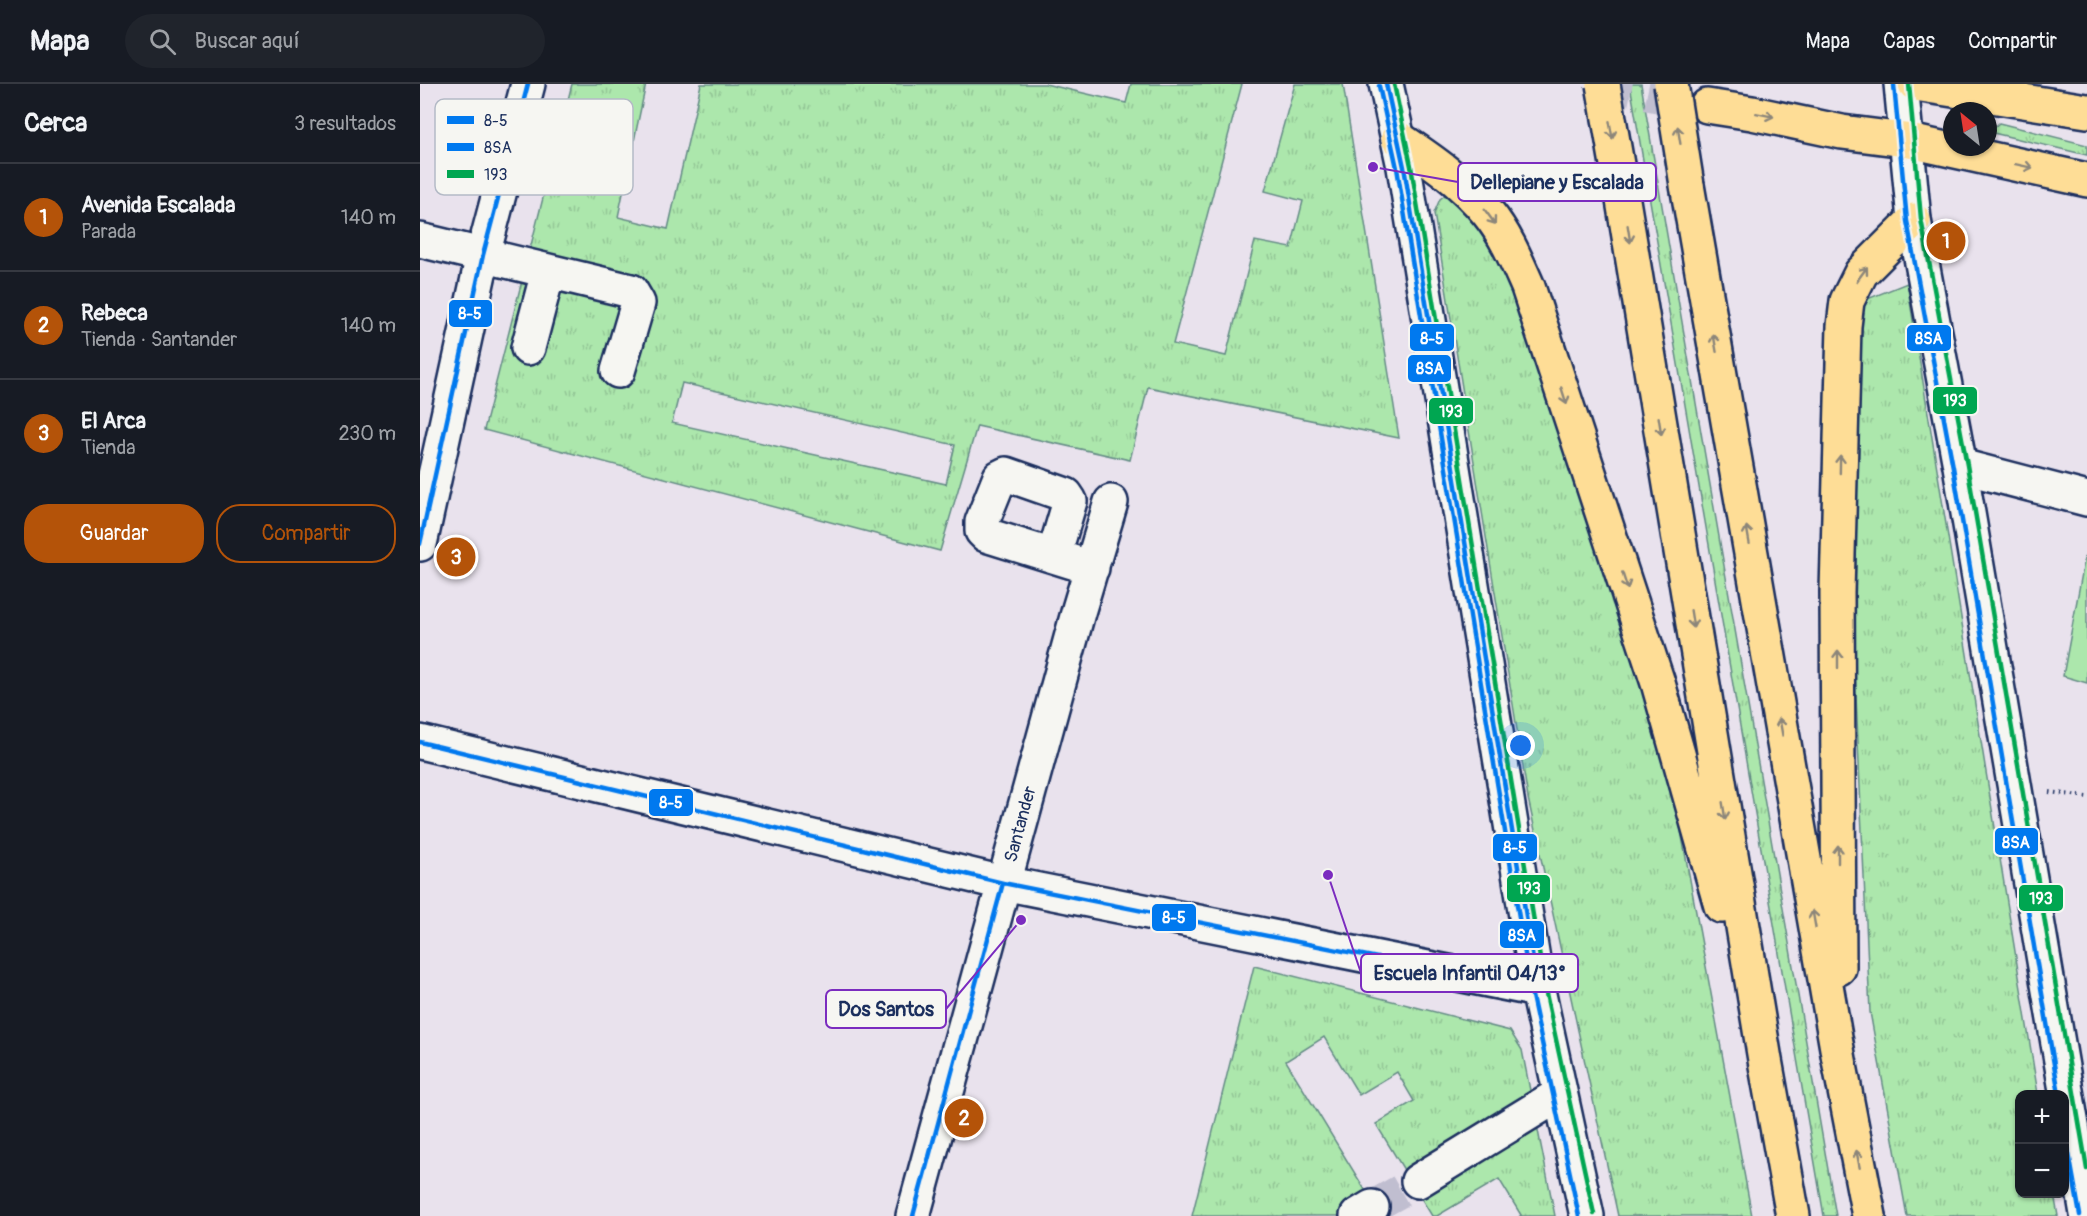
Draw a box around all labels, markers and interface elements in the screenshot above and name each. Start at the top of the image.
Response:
search box [125,14,545,68]
text: Mapa [30,24,89,59]
icon: search [146,25,179,58]
text: Buscar aquí [194,27,300,55]
text: Mapa [1806,28,1850,55]
text: Capas [1883,28,1935,55]
text: Compartir [1968,28,2057,55]
legend [435,99,633,195]
north arrow [1943,102,1997,156]
text: Cerca [24,107,87,139]
one-way arrow [1755,110,1774,122]
text: 3 resultados [294,111,396,136]
text: 8-5 [484,111,508,131]
one-way arrow [1606,120,1617,139]
one-way arrow [1673,125,1684,145]
text: 8SA [484,138,512,158]
one-way arrow [2013,161,2033,172]
callout: Dellepiane y Escalada [1458,163,1656,201]
text: 193 [484,165,507,185]
text: Dellepiane y Escalada [1470,170,1644,195]
text: Avenida Escalada [81,191,236,219]
text: 1 [40,205,47,230]
text: 140 m [341,205,396,230]
one-way arrow [1484,208,1496,224]
pin: 1 [1926,218,1966,264]
text: Parada [81,219,136,244]
one-way arrow [1623,224,1634,243]
one-way arrow [1856,266,1868,282]
text: Rebeca [81,299,148,327]
line badge: 8-5 [448,299,493,328]
text: 8-5 [458,304,482,324]
text: 2 [38,313,49,338]
text: 140 m [341,313,396,338]
line badge: 8-5 [1409,323,1455,352]
line badge: 8SA [1906,324,1952,352]
text: Tienda · Santander [81,327,237,352]
text: 8-5 [1420,329,1444,349]
text: 8SA [1915,329,1944,349]
one-way arrow [1709,334,1720,353]
line badge: 8SA [1407,354,1452,383]
text: 8SA [1416,359,1445,379]
one-way arrow [1559,386,1570,405]
line badge: 193 [1932,386,1978,415]
text: 193 [1943,391,1967,411]
line badge: 193 [1428,397,1474,425]
text: 193 [1439,402,1463,422]
text: El Arca [81,407,146,435]
one-way arrow [1655,416,1666,436]
text: 3 [38,421,49,446]
text: 230 m [339,421,396,446]
text: Tienda [81,435,136,460]
one-way arrow [1835,455,1846,475]
button: Guardar [24,504,204,563]
button: Compartir [216,504,396,563]
one-way arrow [1742,526,1753,545]
pin: 3 [436,534,476,580]
one-way arrow [1620,571,1631,590]
one-way arrow [1687,608,1698,628]
one-way arrow [1832,650,1844,670]
one-way arrow [1775,718,1786,738]
your location [1506,731,1535,760]
street label: Santander [999,783,1042,865]
line badge: 8-5 [648,788,694,817]
text: 8-5 [659,793,683,813]
one-way arrow [1719,801,1730,820]
line badge: 8SA [1994,827,2039,856]
line badge: 8-5 [1492,833,1538,862]
text: 8SA [2002,833,2031,853]
text: 8-5 [1503,838,1527,858]
one-way arrow [1832,845,1844,865]
line badge: 193 [1506,874,1551,903]
text: 193 [1517,879,1541,899]
line badge: 193 [2018,884,2064,912]
text: 193 [2029,889,2053,909]
line badge: 8-5 [1151,903,1197,932]
text: 8-5 [1162,908,1186,928]
one-way arrow [1809,910,1820,930]
line badge: 8SA [1499,920,1545,949]
text: 8SA [1508,926,1537,946]
callout: Escuela Infantil 04/13° [1361,954,1578,992]
text: Escuela Infantil 04/13° [1374,961,1566,986]
callout: Dos Santos [826,990,946,1028]
text: Dos Santos [838,997,934,1022]
map controls [2015,1090,2069,1198]
button: + [2015,1090,2069,1144]
pin: 2 [944,1096,984,1140]
button: − [2015,1144,2069,1198]
one-way arrow [1852,1149,1863,1169]

